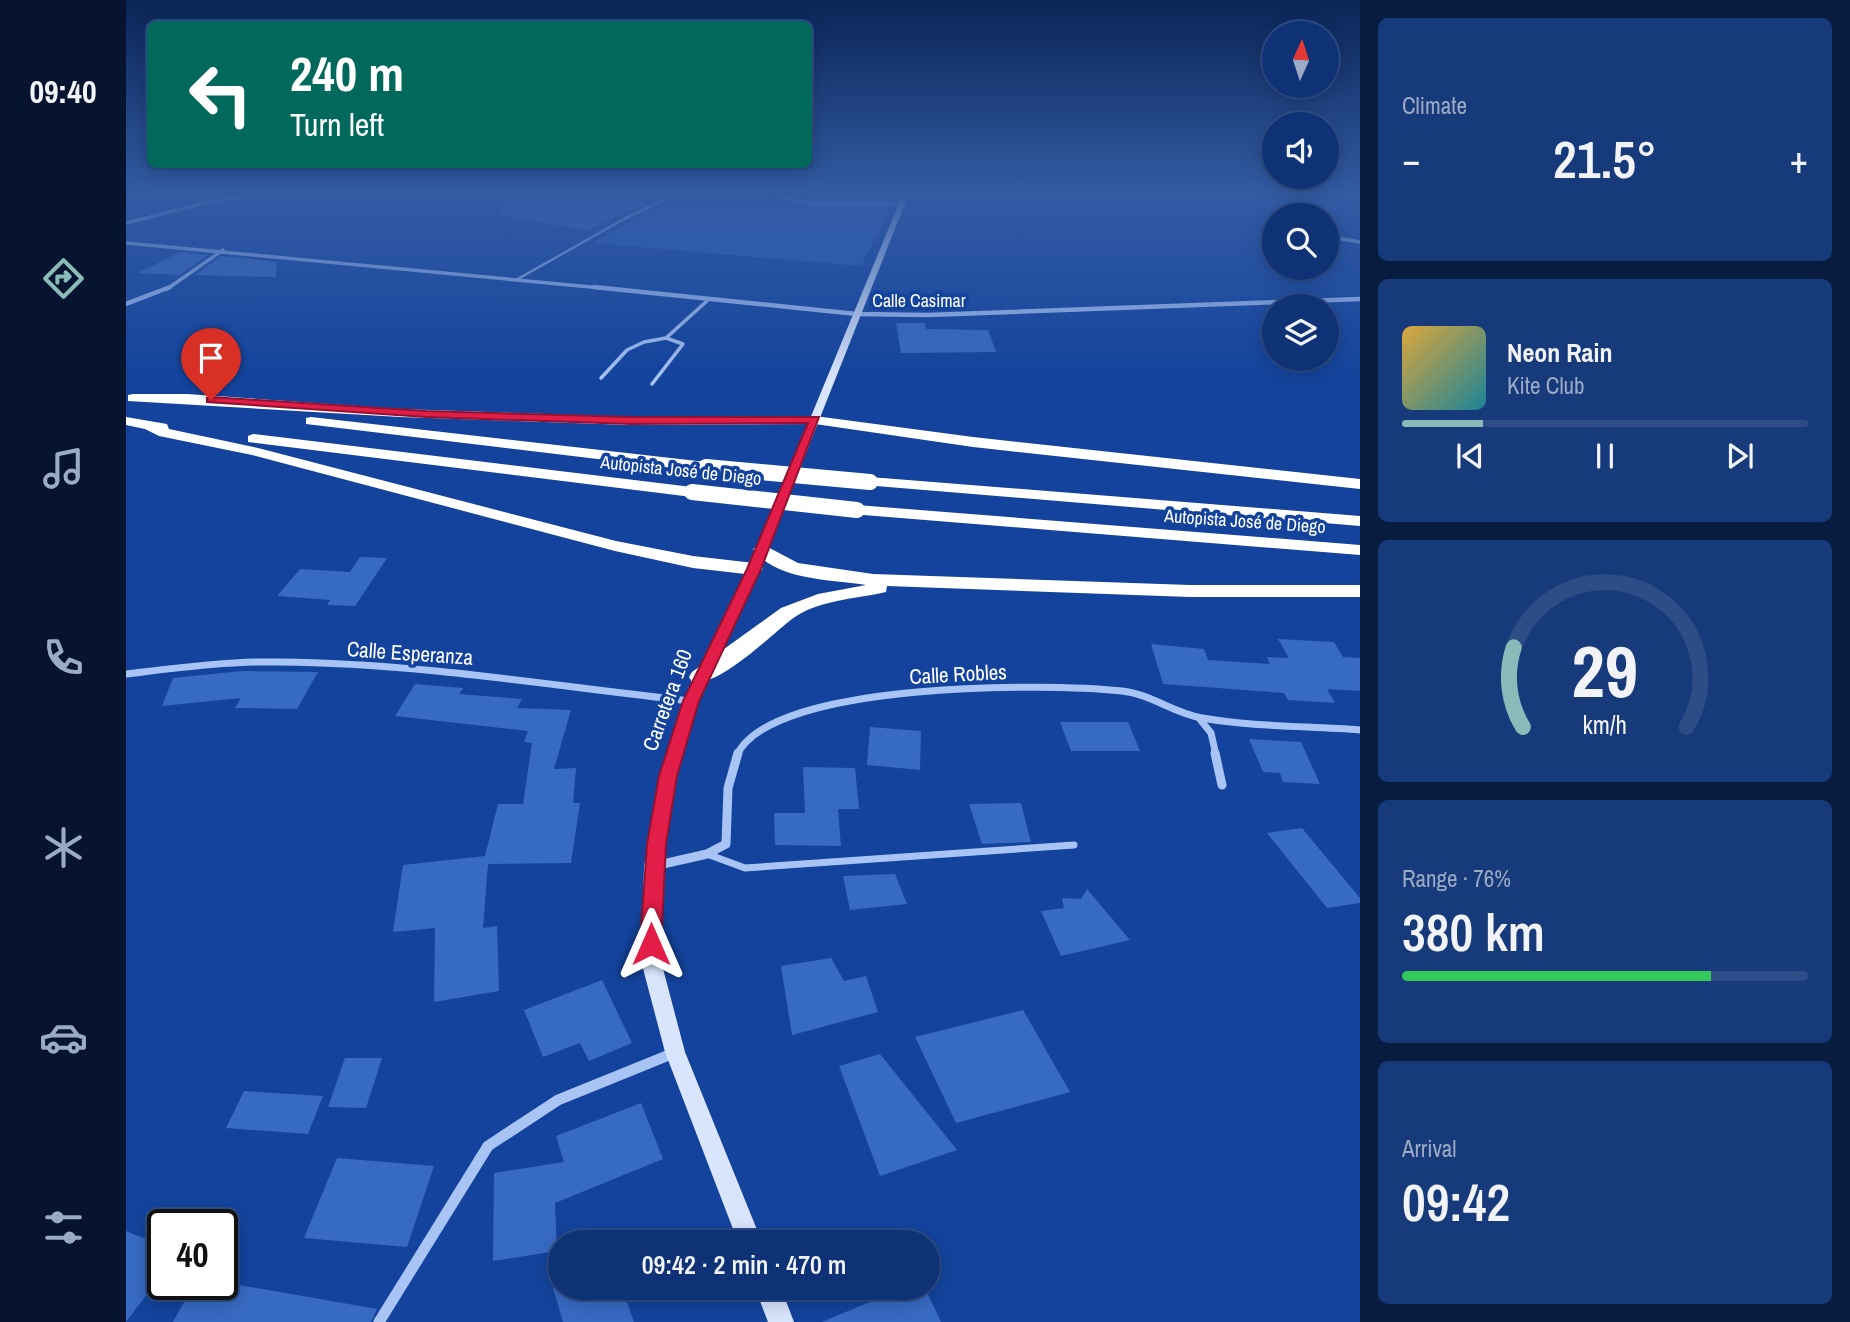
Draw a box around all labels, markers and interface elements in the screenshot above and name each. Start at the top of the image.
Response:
north arrow [1262,21,1339,98]
map controls [1262,21,1339,371]
text: 240 m [290,40,404,106]
icon: left [175,49,266,140]
text: 09:40 [29,70,97,113]
text: Climate [1402,90,1467,121]
text: Turn left [290,103,384,146]
button: sound [1262,112,1339,189]
text: 21.5° [1553,124,1657,194]
text: − [1402,134,1420,185]
text: + [1790,134,1808,185]
button: search [1262,203,1339,280]
icon: directions [39,254,88,303]
street label: Calle Casimar [872,288,966,313]
button: layers [1262,294,1339,371]
pin [181,328,241,400]
text: Neon Rain [1507,335,1612,370]
icon: arrive [192,339,230,377]
text: Kite Club [1507,370,1585,401]
icon: previous [1451,437,1489,475]
icon: pause [1586,437,1624,475]
icon: next [1721,437,1759,475]
icon: music [39,444,88,493]
street label: Autopista José de Diego [598,449,763,491]
street label: Autopista José de Diego [1162,503,1327,539]
text: 29 [1572,622,1638,720]
icon: phone [39,633,88,682]
street label: Calle Esperanza [346,634,474,672]
street label: Carretera 160 [635,645,699,755]
street label: Calle Robles [909,657,1007,691]
text: km/h [1583,708,1627,742]
icon: climate [39,823,88,872]
text: Range · 76% [1402,863,1511,894]
text: 380 km [1402,897,1545,967]
position arrow [614,907,688,981]
icon: car [39,1013,88,1062]
text: Arrival [1402,1133,1457,1164]
text: 09:42 [1402,1167,1510,1237]
icon: filters [39,1203,88,1252]
speed limit sign: 40 [147,1209,238,1300]
text: 09:42 · 2 min · 470 m [642,1247,846,1282]

